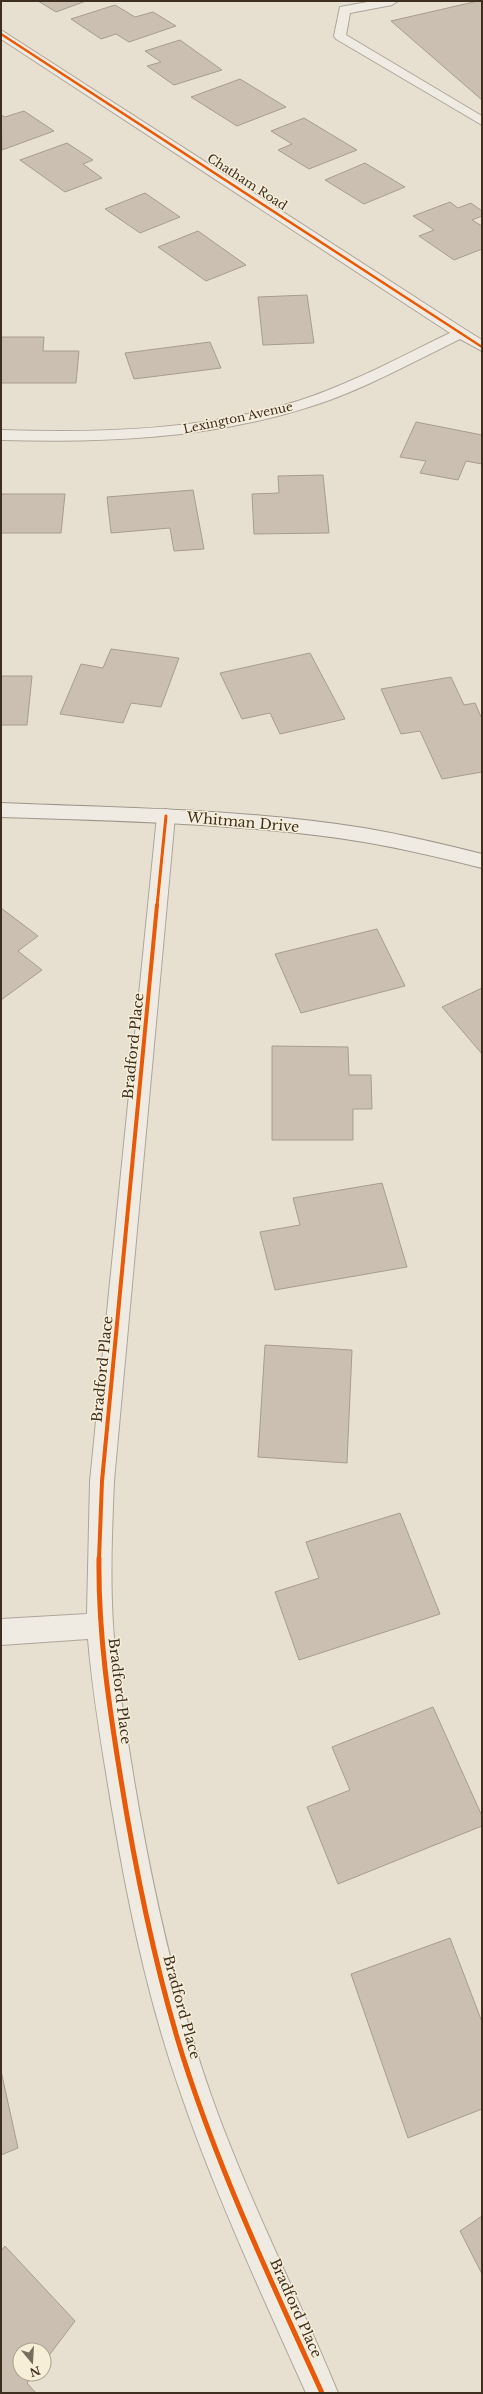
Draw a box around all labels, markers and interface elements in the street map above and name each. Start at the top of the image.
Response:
street label: Chatham Road [205,150,290,213]
street label: Lexington Avenue [182,399,294,436]
street label: Whitman Drive [185,808,300,836]
street label: Bradford Place [118,992,148,1100]
street label: Bradford Place [87,1315,117,1423]
street label: Bradford Place [105,1637,135,1745]
street label: Bradford Place [159,1953,205,2061]
street label: Bradford Place [266,2256,326,2360]
north arrow [12,2342,52,2382]
text: N [27,2363,42,2380]

